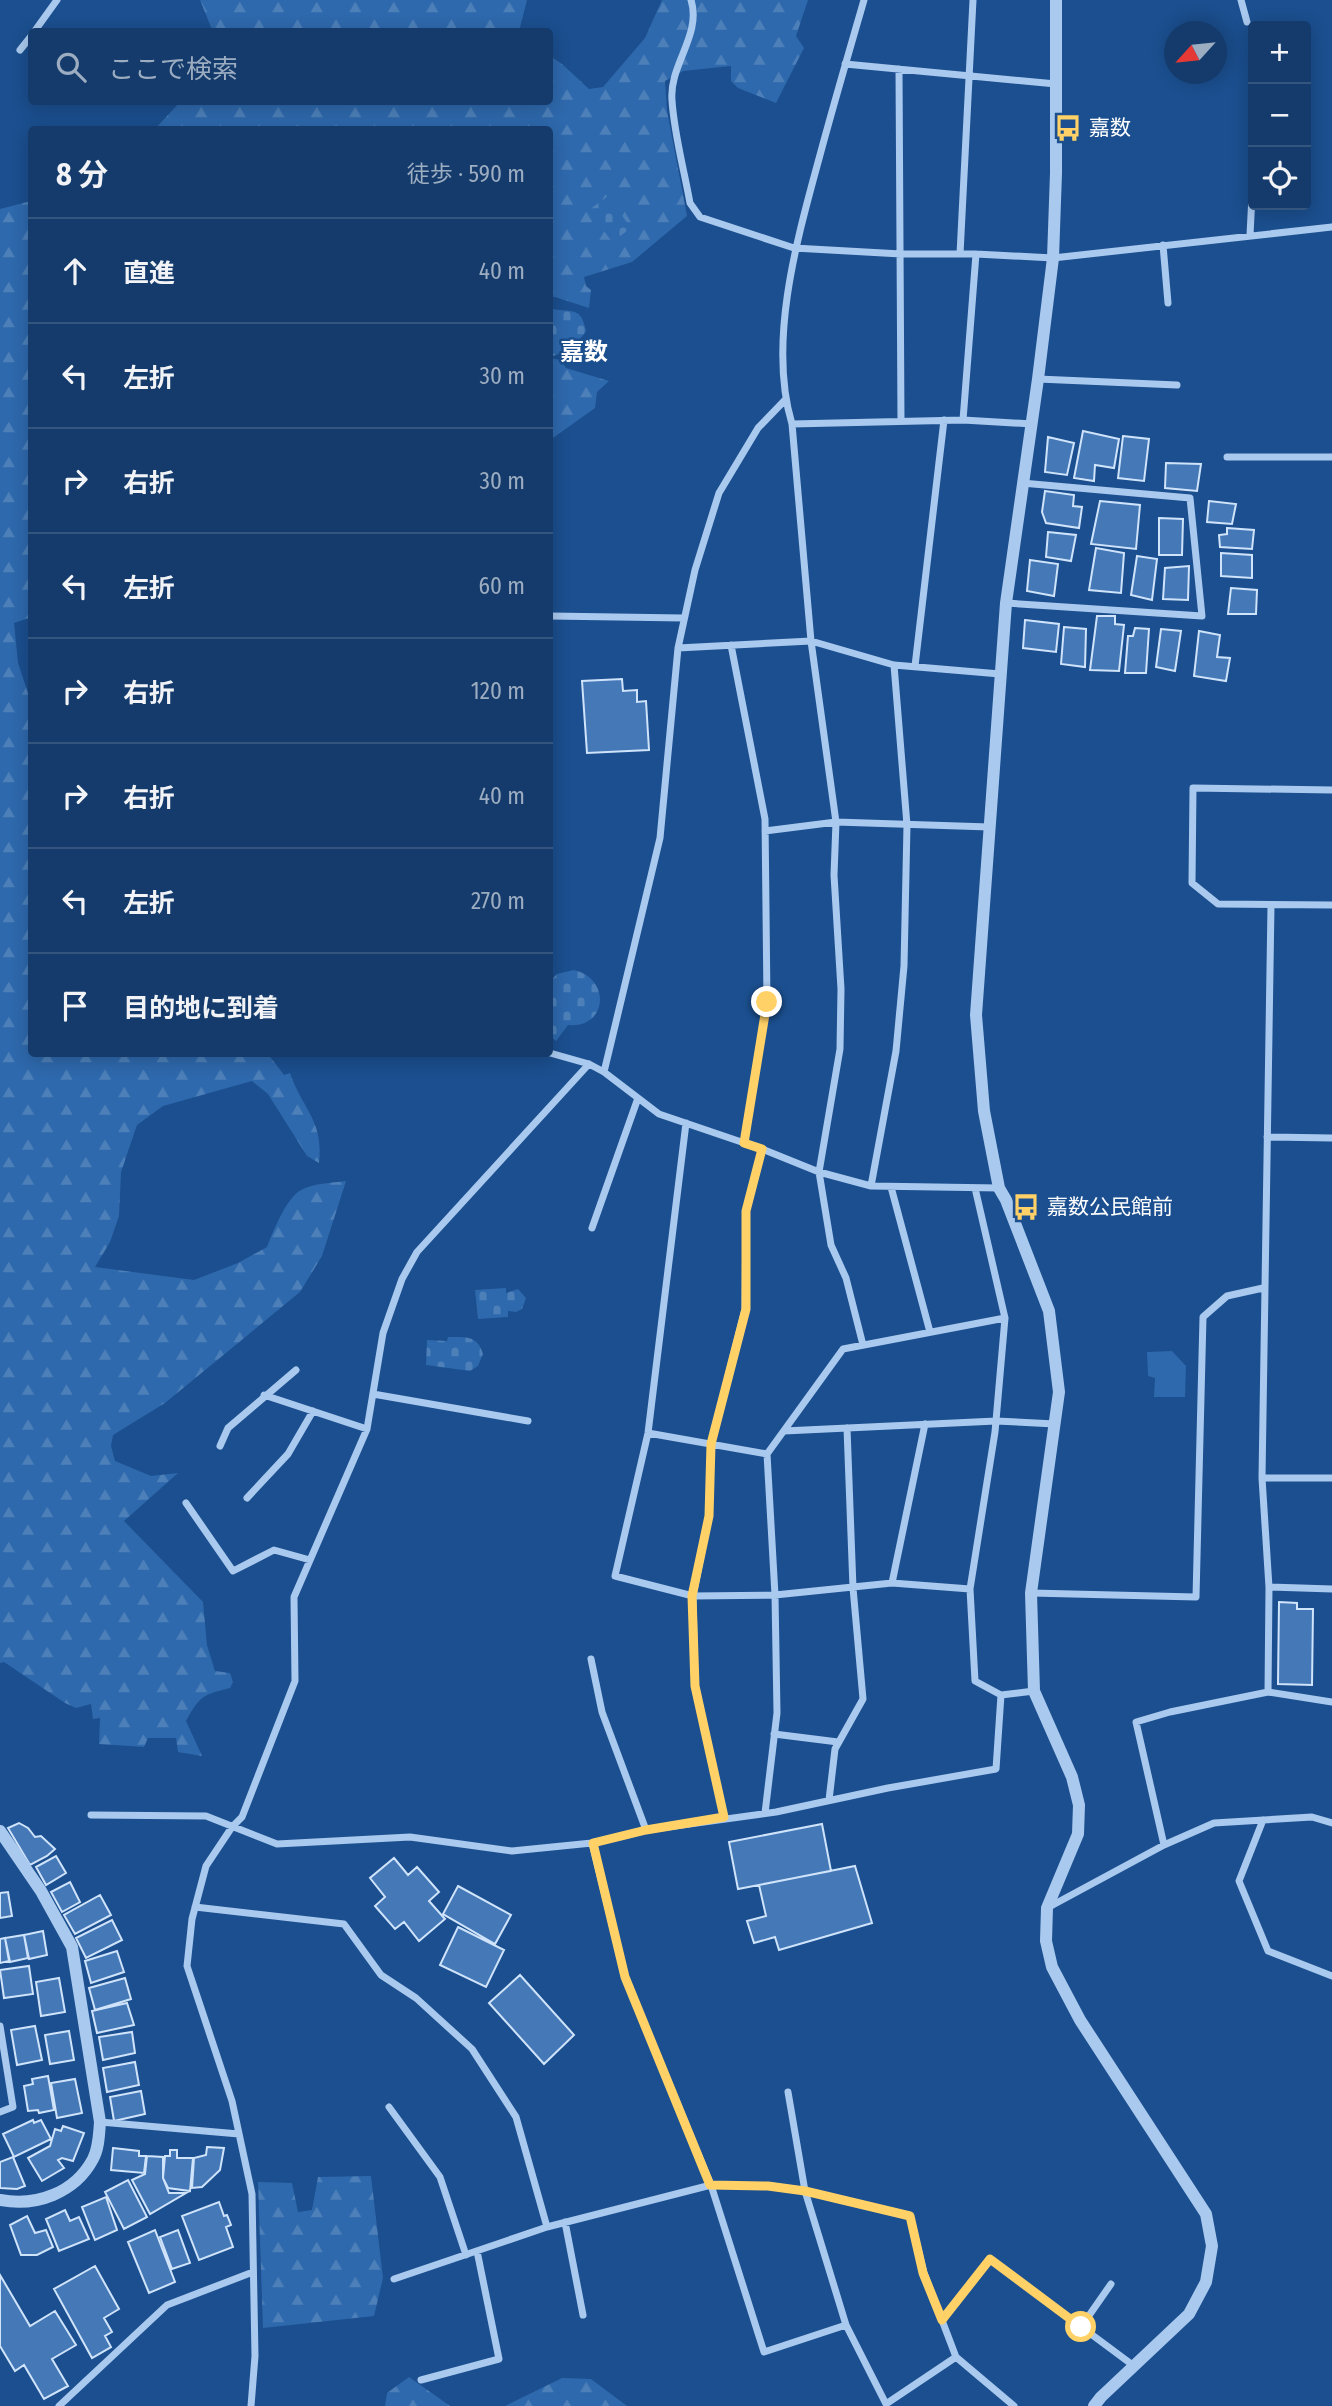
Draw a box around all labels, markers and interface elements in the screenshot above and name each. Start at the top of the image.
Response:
north arrow [1164,21,1227,84]
map controls [1248,21,1311,210]
button: + [1248,21,1311,84]
search box [28,28,553,105]
icon: search [52,48,90,86]
text: ここで検索 [108,54,238,85]
button: − [1248,84,1311,147]
bus stop icon: 嘉数 [1053,113,1083,143]
place label: 嘉数 [1089,115,1131,141]
button: locate [1248,147,1311,210]
text: 8 分 [56,157,108,193]
text: 徒歩 · 590 m [407,160,525,188]
icon: ahead [56,252,94,290]
text: 40 m [479,257,525,285]
text: 直進 [123,258,175,289]
district label: 嘉数 [560,338,608,366]
icon: left [56,357,94,395]
text: 30 m [480,362,525,390]
text: 左折 [123,363,175,394]
icon: right [56,462,94,500]
text: 30 m [480,467,525,495]
text: 右折 [123,468,175,499]
icon: left [56,567,94,605]
text: 60 m [479,572,525,600]
text: 左折 [123,573,175,604]
icon: right [56,672,94,710]
text: 120 m [471,677,525,705]
text: 右折 [123,678,175,709]
icon: right [56,777,94,815]
text: 40 m [479,782,525,810]
text: 右折 [123,783,175,814]
icon: left [56,882,94,920]
text: 270 m [471,887,525,915]
text: 左折 [123,888,175,919]
route end [751,986,782,1017]
icon: arrive [56,987,94,1025]
text: 目的地に到着 [123,993,279,1024]
bus stop icon: 嘉数公民館前 [1011,1192,1041,1222]
place label: 嘉数公民館前 [1047,1194,1173,1220]
route start [1065,2311,1096,2342]

